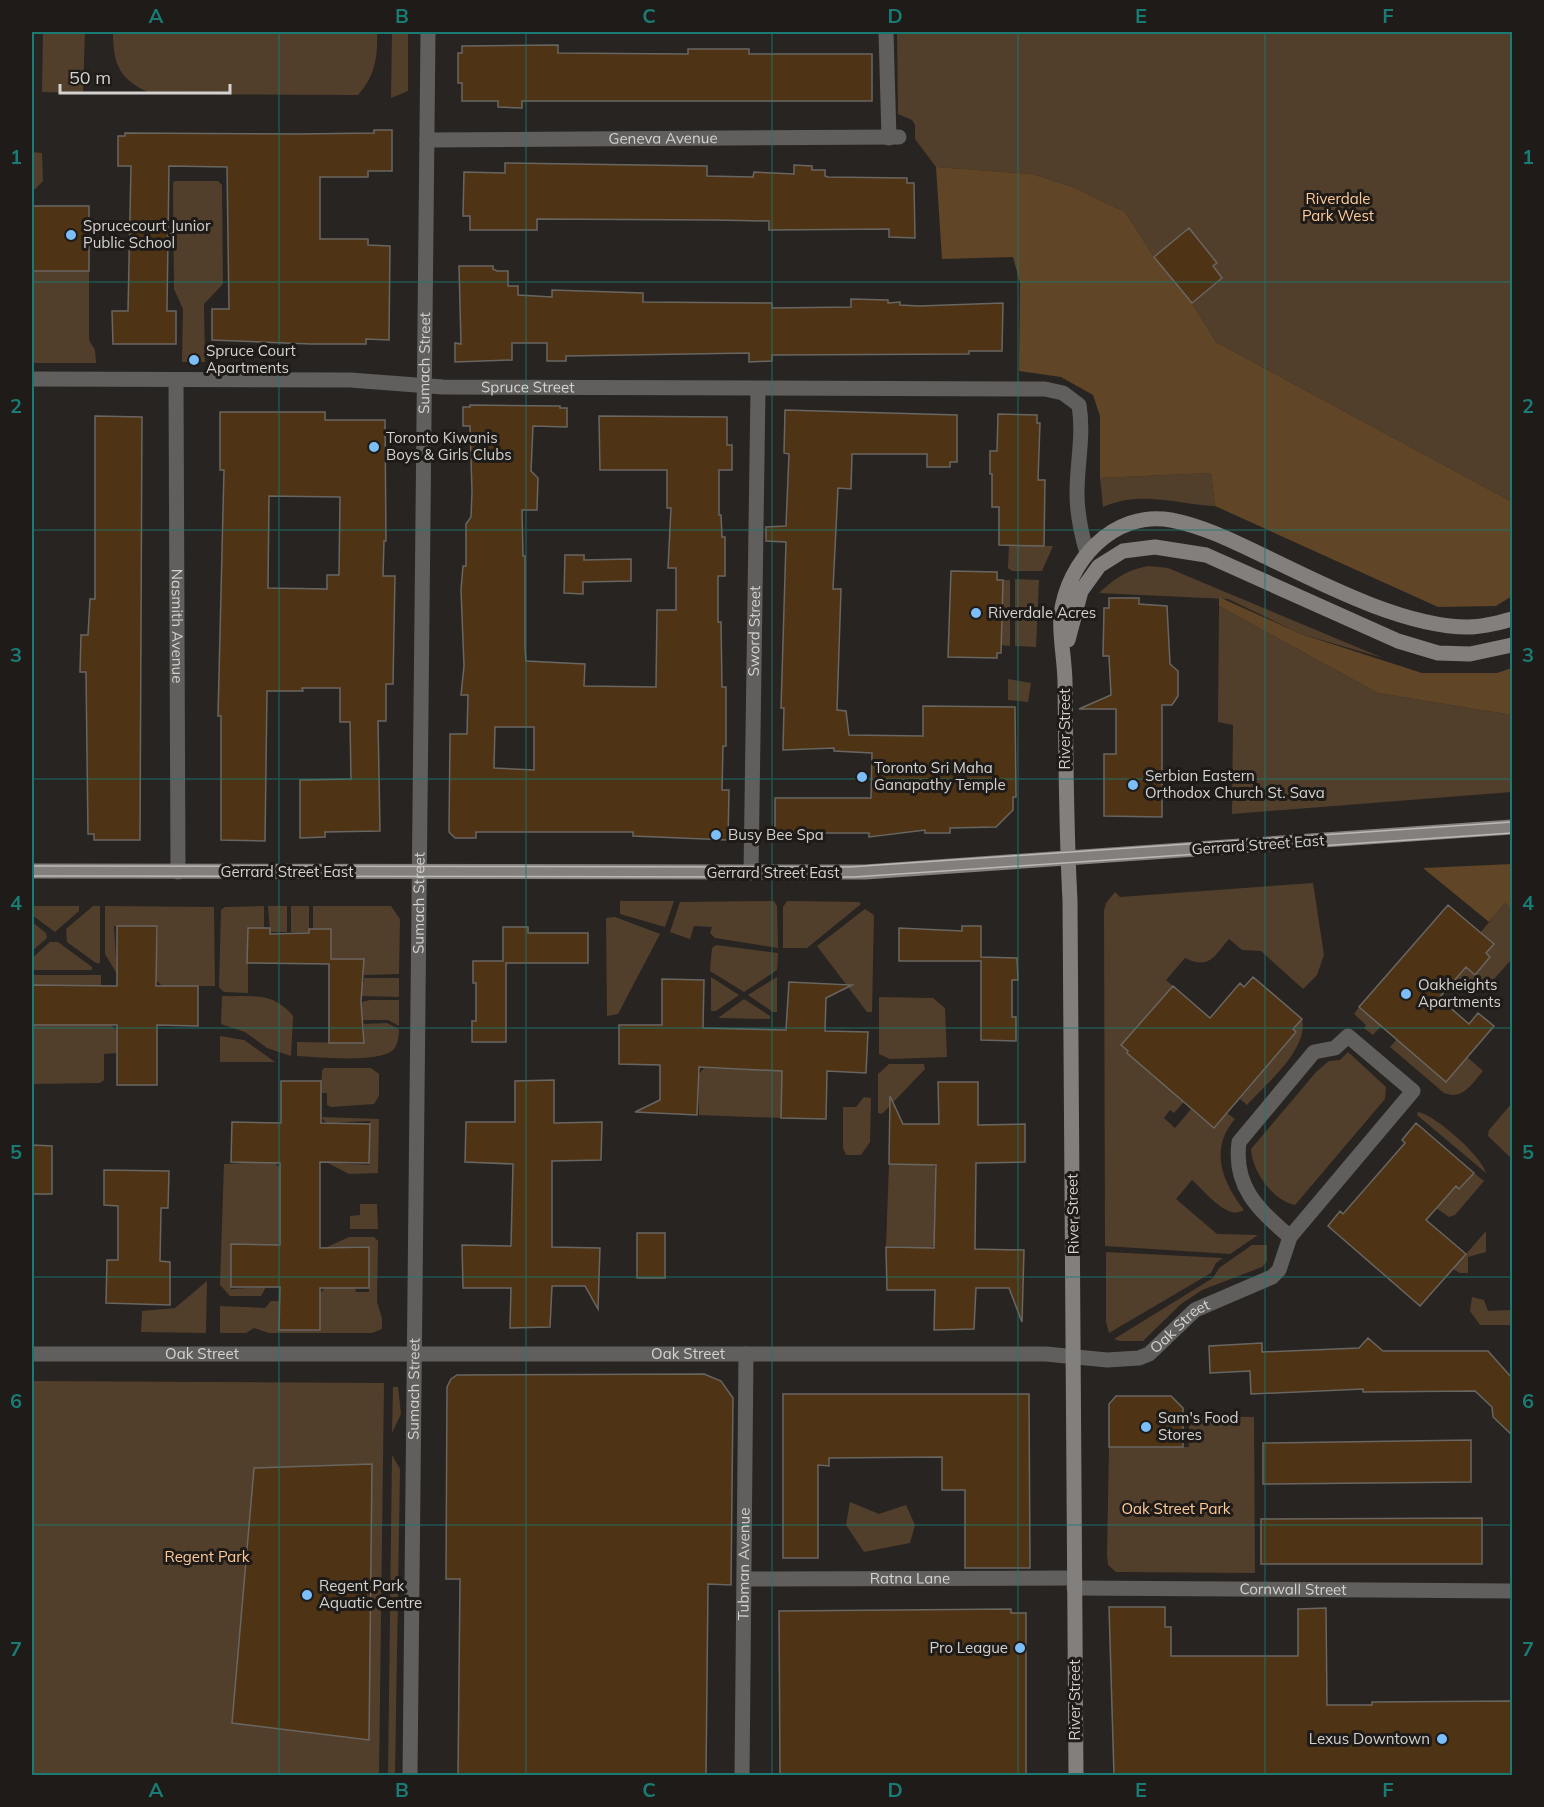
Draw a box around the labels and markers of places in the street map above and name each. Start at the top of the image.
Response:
place label: Sprucecourt Junior Public School [83,216,211,252]
marker: Sprucecourt Junior Public School [64,228,78,242]
place label: Spruce Court Apartments [206,341,296,377]
marker: Spruce Court Apartments [187,353,201,367]
place label: Toronto Kiwanis Boys & Girls Clubs [386,428,512,464]
marker: Toronto Kiwanis Boys & Girls Clubs [367,440,381,454]
place label: Riverdale Acres [988,603,1096,622]
marker: Riverdale Acres [969,606,983,620]
place label: Toronto Sri Maha Ganapathy Temple [874,758,1006,794]
place label: Serbian Eastern Orthodox Church St. Sava [1145,766,1325,802]
marker: Toronto Sri Maha Ganapathy Temple [855,770,869,784]
marker: Serbian Eastern Orthodox Church St. Sava [1126,778,1140,792]
place label: Busy Bee Spa [728,825,824,844]
marker: Busy Bee Spa [709,828,723,842]
place label: Oakheights Apartments [1418,975,1501,1011]
marker: Oakheights Apartments [1399,987,1413,1001]
place label: Sam's Food Stores [1158,1408,1238,1444]
marker: Sam's Food Stores [1139,1420,1153,1434]
place label: Regent Park Aquatic Centre [319,1576,422,1612]
marker: Regent Park Aquatic Centre [300,1588,314,1602]
place label: Pro League [929,1638,1008,1657]
marker: Pro League [1013,1641,1027,1655]
place label: Lexus Downtown [1309,1729,1430,1748]
marker: Lexus Downtown [1435,1732,1449,1746]

